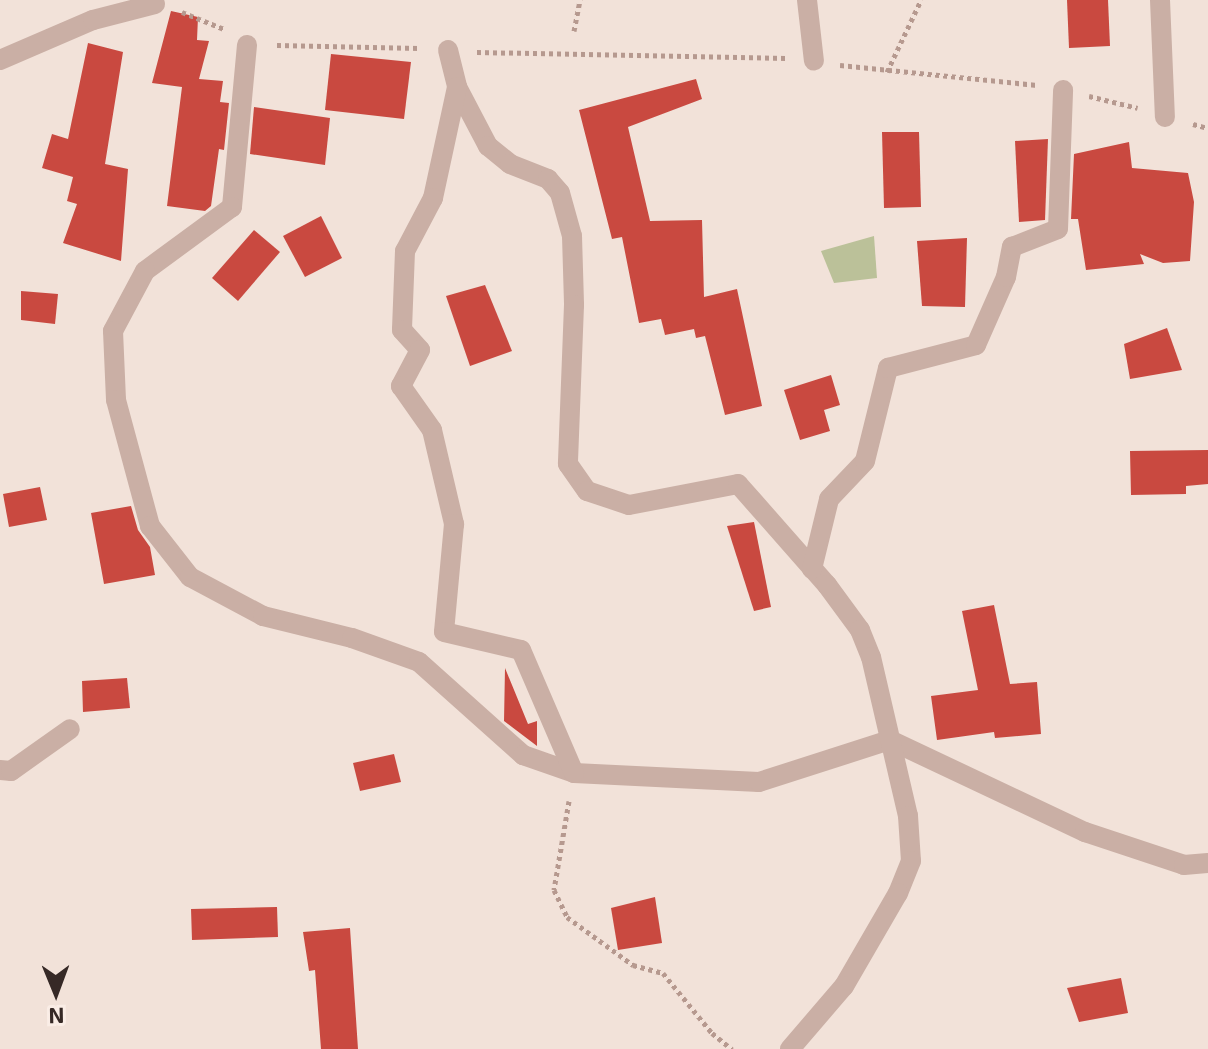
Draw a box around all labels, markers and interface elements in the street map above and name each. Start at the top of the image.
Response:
north arrow [16,953,96,1033]
text: N [48,1004,65,1030]

